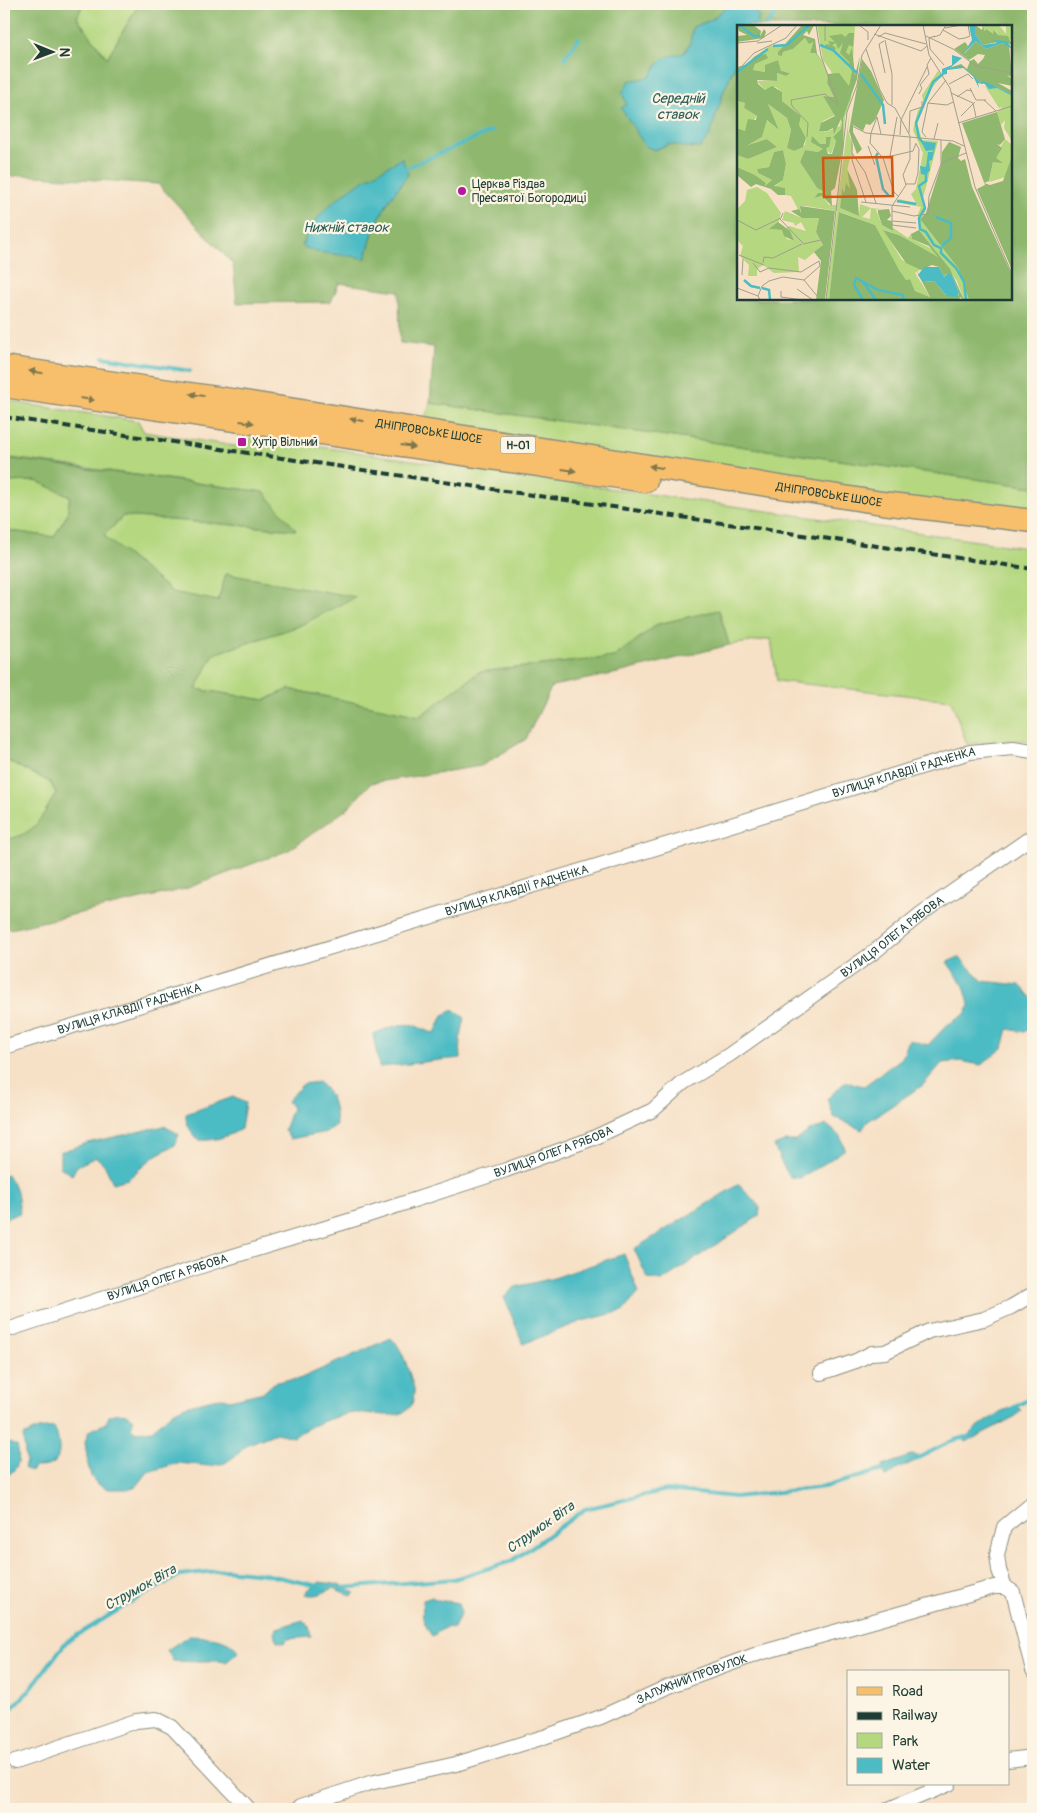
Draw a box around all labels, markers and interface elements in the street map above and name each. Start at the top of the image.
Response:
inset map [737,25,1012,300]
north arrow [28,28,78,78]
text: N [56,47,73,57]
water label: Середній ставок [651,90,706,123]
place label: Церква Різдва Пресвятої Богородиці [472,177,586,206]
marker: Церква Різдва Пресвятої Богородиці [456,185,468,197]
water label: Нижній ставок [303,219,390,236]
one-way arrow [27,367,43,375]
one-way arrow [188,391,204,399]
one-way arrow [79,395,95,403]
one-way arrow [349,415,365,423]
street label: ДНІПРОВСЬКЕ ШОСЕ [374,416,483,448]
one-way arrow [240,419,256,427]
place label: Хутір Вільний [252,435,318,450]
marker: Хутір Вільний [236,436,248,448]
road number: Н-01 [500,436,536,454]
one-way arrow [400,442,416,450]
one-way arrow [648,463,664,471]
one-way arrow [561,466,577,474]
street label: ДНІПРОВСЬКЕ ШОСЕ [774,479,883,511]
street label: ВУЛИЦЯ КЛАВДІЇ РАДЧЕНКА [831,744,977,802]
street label: ВУЛИЦЯ КЛАВДІЇ РАДЧЕНКА [443,862,591,920]
street label: ВУЛИЦЯ ОЛЕГА РЯБОВА [838,893,947,981]
street label: ВУЛИЦЯ КЛАВДІЇ РАДЧЕНКА [56,980,203,1038]
street label: ВУЛИЦЯ ОЛЕГА РЯБОВА [492,1123,616,1181]
street label: ВУЛИЦЯ ОЛЕГА РЯБОВА [105,1251,230,1305]
water label: Струмок Віта [503,1497,579,1557]
water label: Струмок Віта [101,1560,180,1614]
street label: ЗАЛУЖНИЙ ПРОВУЛОК [634,1651,750,1708]
legend [847,1670,1010,1786]
text: Road [892,1682,923,1701]
text: Railway [892,1706,938,1725]
text: Park [892,1732,919,1751]
text: Water [892,1756,931,1775]

